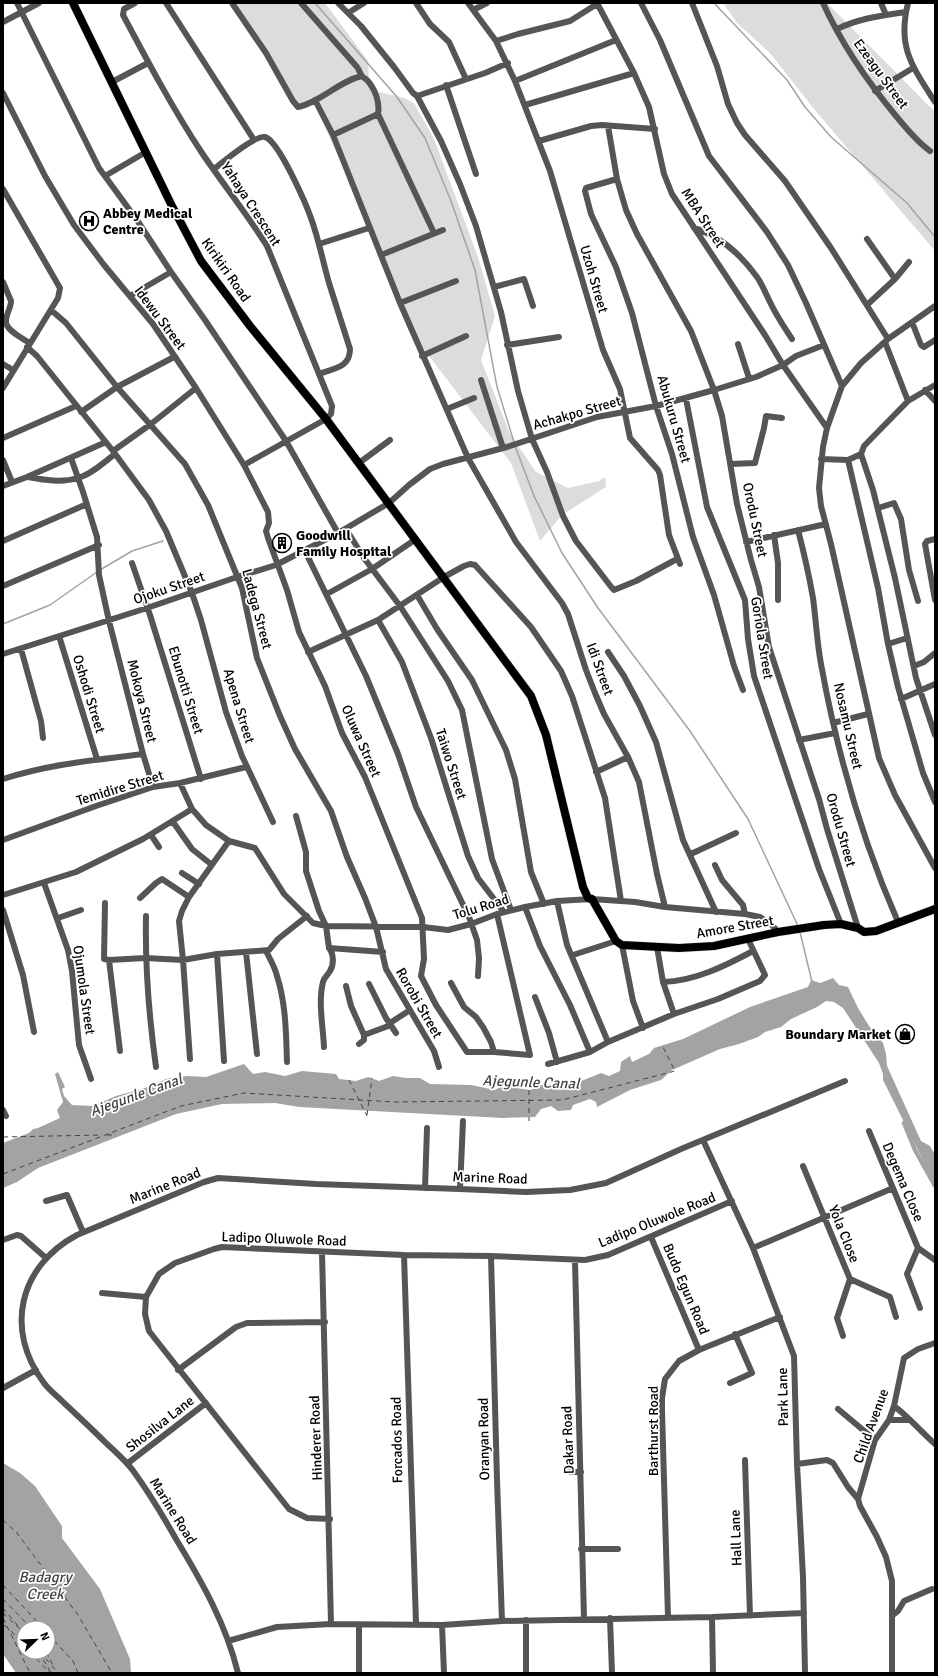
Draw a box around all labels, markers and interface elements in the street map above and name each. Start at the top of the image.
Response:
street label: Ezeagu Street [850,36,912,112]
street label: Yahaya Crescent [217,159,285,249]
street label: MBA Street [677,185,729,251]
place label: Abbey Medical Centre [103,205,193,238]
hospital icon: Abbey Medical Centre [78,210,100,232]
street label: Kirikiri Road [198,235,254,305]
street label: Uzoh Street [576,243,612,315]
street label: Idewu Street [130,283,190,353]
street label: Abukuru Street [653,373,695,465]
street label: Achakpo Street [531,392,623,434]
street label: Orodu Street [739,481,771,559]
place label: Goodwill Family Hospital [296,527,392,560]
building icon: Goodwill Family Hospital [271,532,293,554]
street label: Ladega Street [238,567,276,651]
street label: Ojoku Street [131,568,207,608]
street label: Goriola Street [747,595,777,681]
street label: Idi Street [583,640,617,698]
street label: Ebunotti Street [165,644,207,736]
street label: Oshodi Street [69,653,109,735]
street label: Mokoya Street [123,658,161,745]
street label: Apena Street [220,667,258,746]
street label: Nosamu Street [830,681,866,771]
street label: Oluwa Street [337,702,385,780]
street label: Taiwo Street [432,726,470,802]
street label: Temidire Street [74,767,166,809]
street label: Orodu Street [822,791,860,869]
street label: Tolu Road [451,890,511,924]
street label: Amore Street [695,912,775,942]
street label: Ojumola Street [69,944,99,1036]
street label: Rorobi Street [392,965,446,1041]
shop icon: Boundary Market [894,1023,916,1045]
place label: Boundary Market [785,1026,892,1043]
water label: Ajegunle Canal [87,1069,186,1120]
water label: Ajegunle Canal [482,1071,581,1093]
street label: Degema Close [879,1140,927,1224]
street label: Marine Road [127,1164,203,1208]
street label: Marine Road [452,1168,528,1188]
street label: Ladipo Oluwole Road [596,1189,718,1251]
street label: Yola Close [825,1203,863,1265]
street label: Ladipo Oluwole Road [221,1228,347,1250]
street label: Budo Egun Road [659,1241,713,1337]
street label: Park Lane [774,1367,792,1427]
street label: Barthurst Road [645,1386,662,1476]
street label: Child Avenue [850,1386,892,1466]
street label: Shosilva Lane [122,1392,198,1456]
street label: Hinderer Road [306,1395,326,1481]
street label: Forcados Road [388,1397,406,1483]
street label: Oranyan Road [475,1397,493,1481]
street label: Dakar Road [558,1406,578,1474]
street label: Marine Road [146,1475,200,1547]
street label: Hall Lane [727,1509,745,1567]
water label: Badagry Creek [19,1568,73,1603]
north arrow [16,1620,56,1660]
text: N [37,1630,52,1642]

